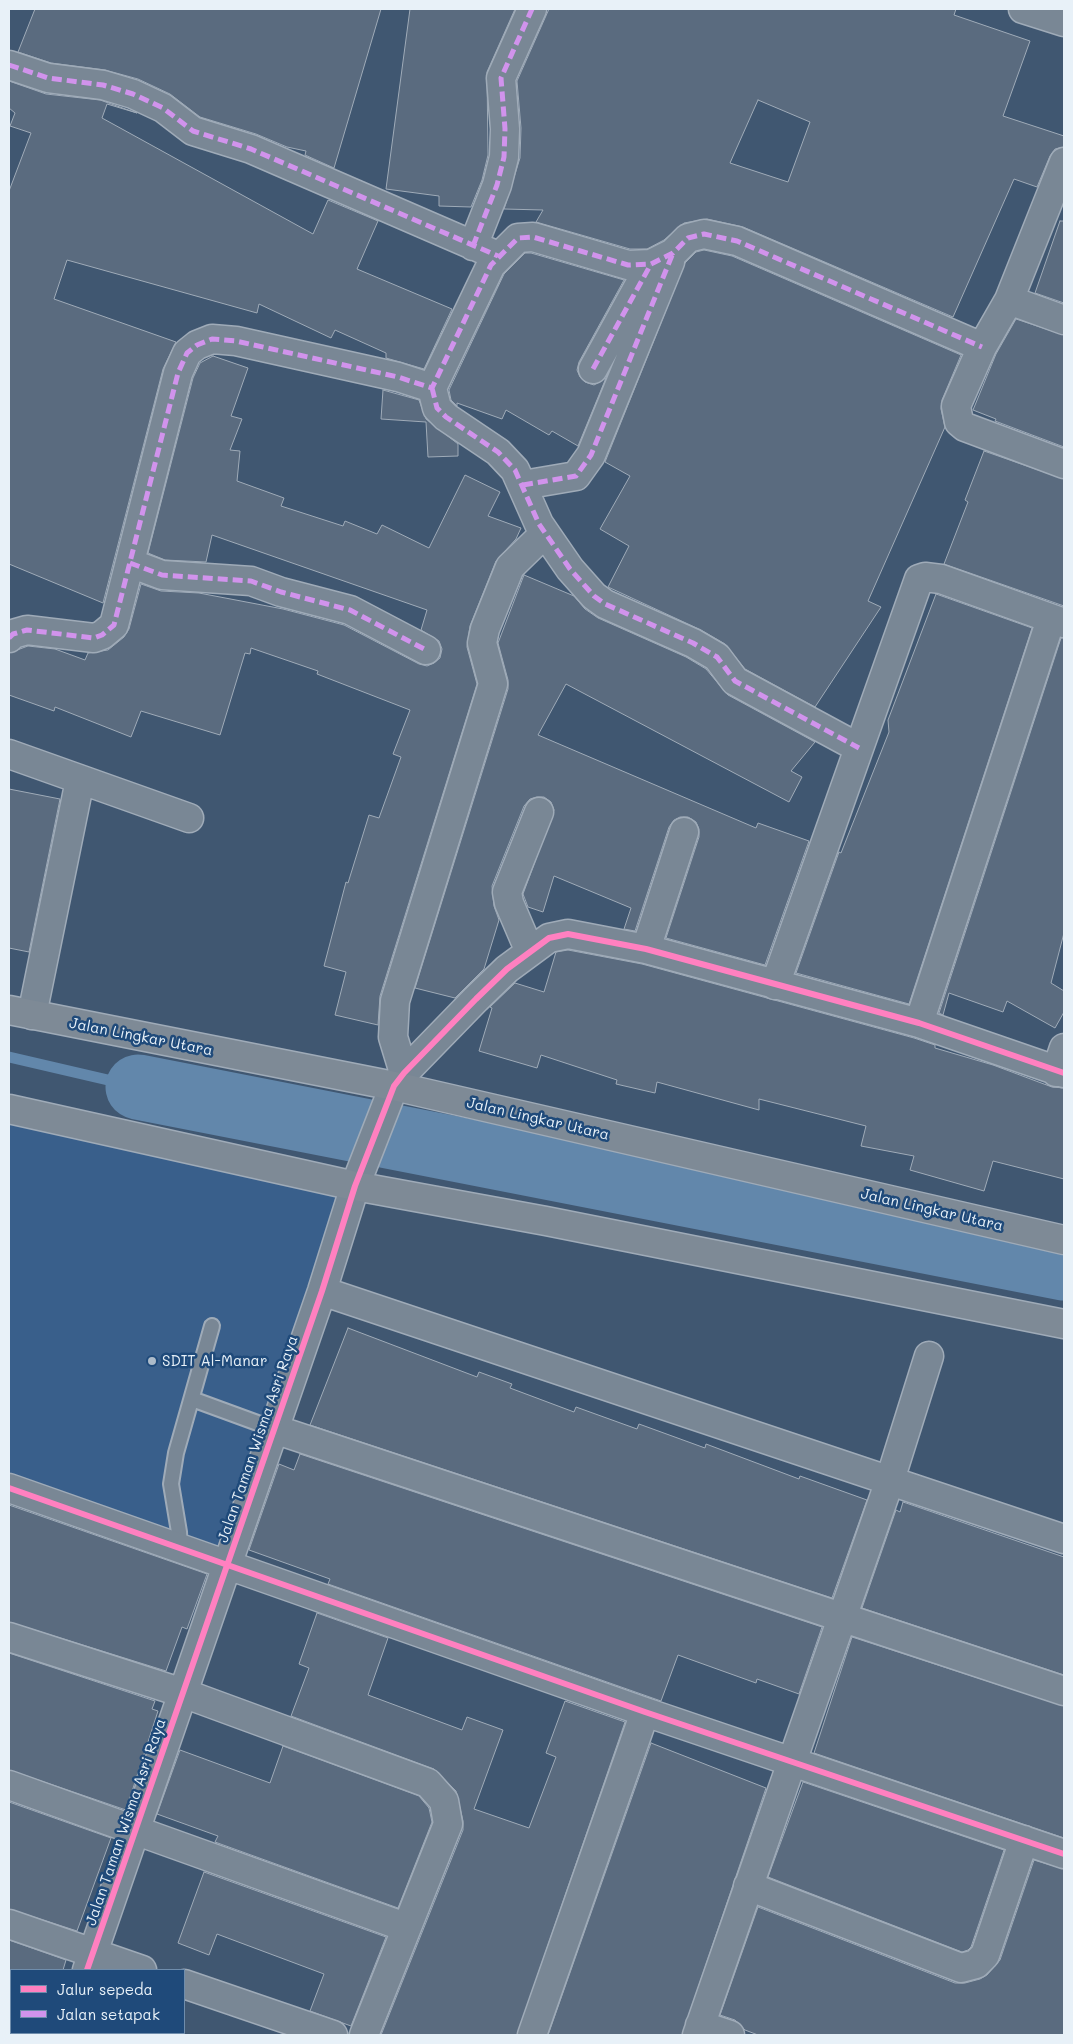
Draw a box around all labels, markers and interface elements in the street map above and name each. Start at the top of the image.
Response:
street label: Jalan Lingkar Utara [68,1014,214,1060]
street label: Jalan Lingkar Utara [465,1094,611,1144]
street label: Jalan Lingkar Utara [859,1185,1005,1235]
street label: Jalan Taman Wisma Asri Raya [214,1333,302,1545]
place label: SDIT Al-Manar [162,1352,267,1370]
marker: SDIT Al-Manar [146,1355,158,1367]
street label: Jalan Taman Wisma Asri Raya [82,1716,170,1928]
legend [10,1969,185,2034]
text: Jalur sepeda [57,1979,153,1999]
text: Jalan setapak [57,2004,160,2024]

